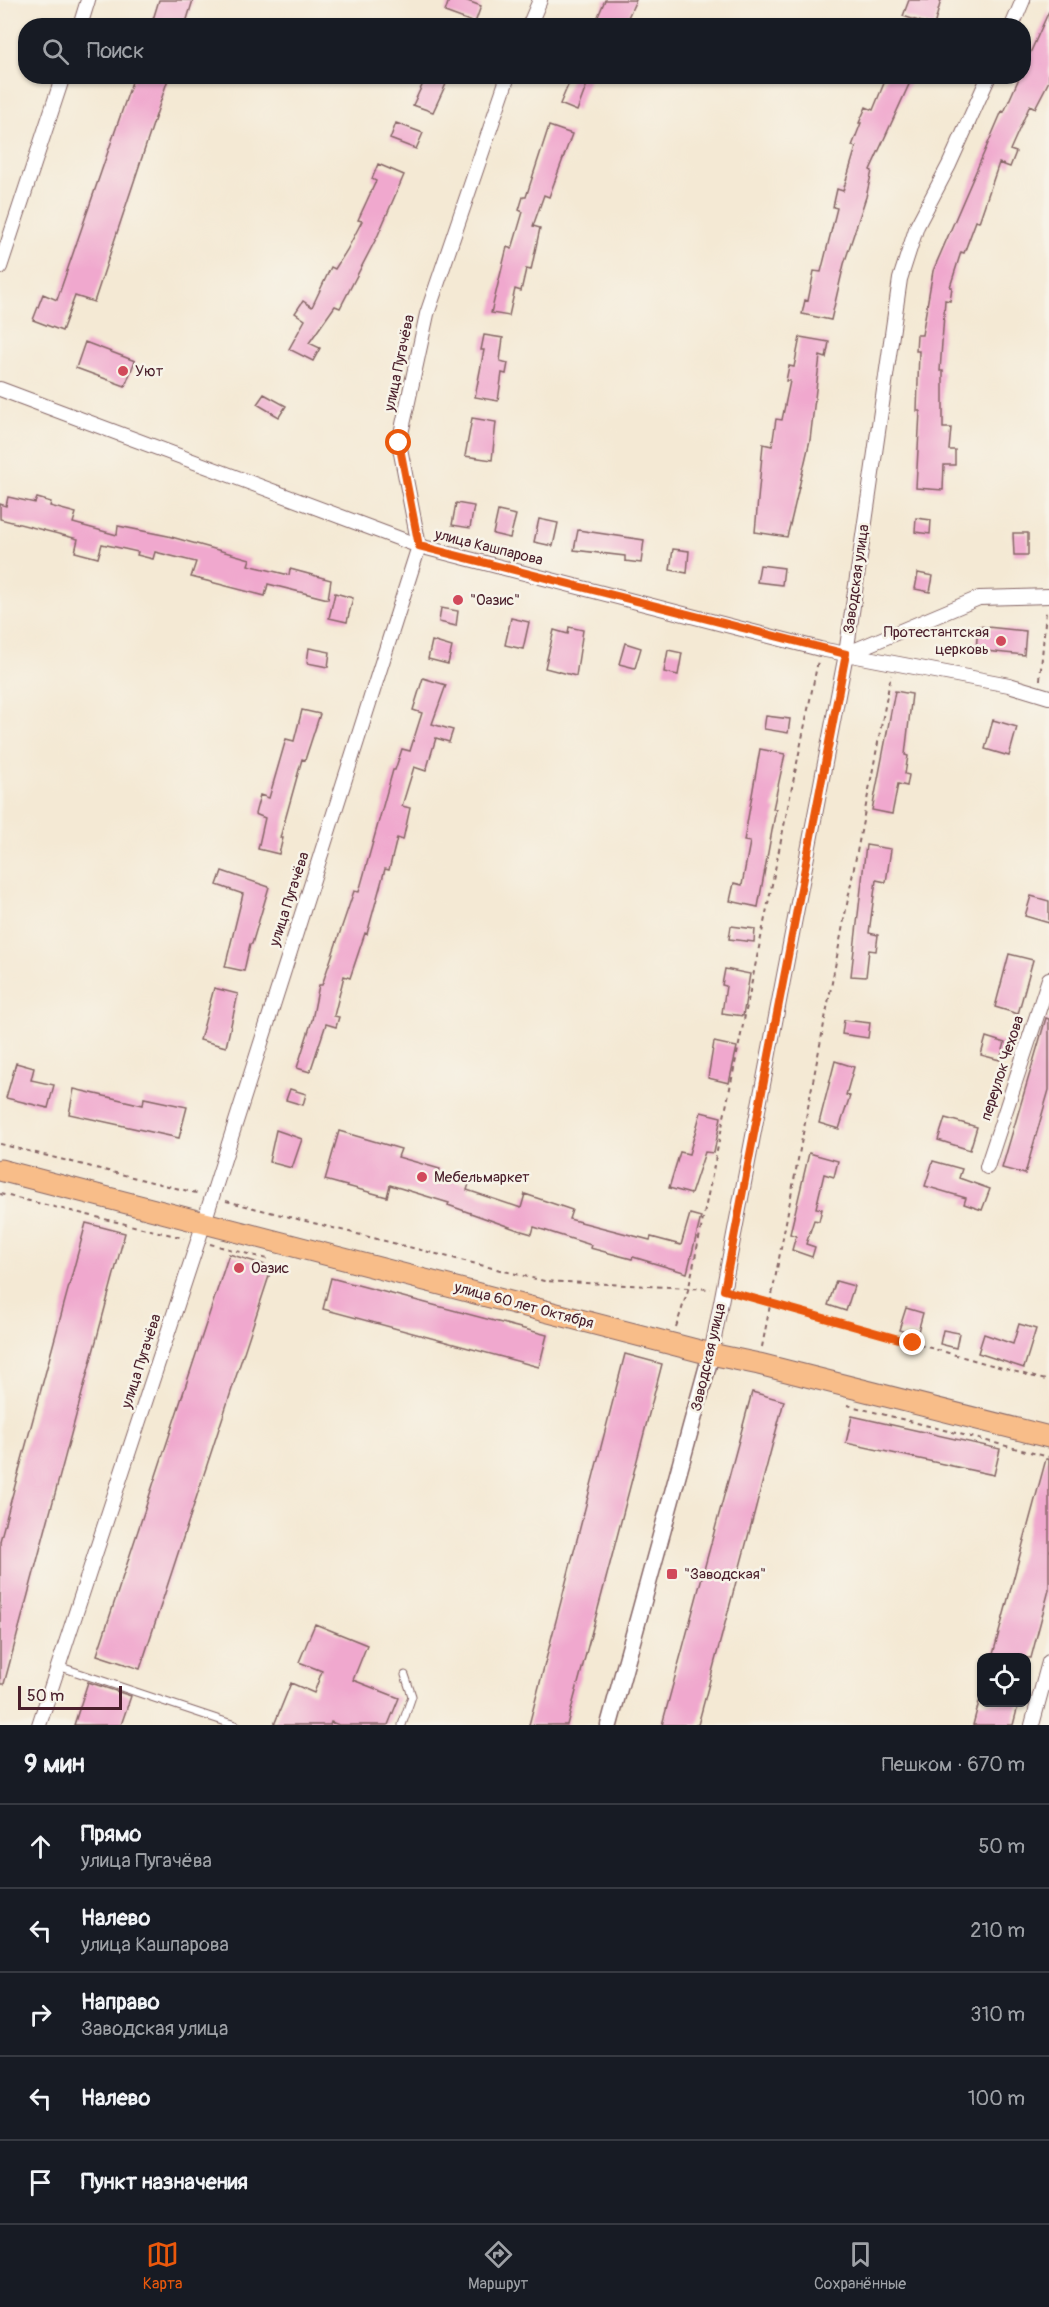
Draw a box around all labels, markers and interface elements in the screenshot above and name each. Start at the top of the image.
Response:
search box [18,18,1031,84]
icon: search [39,35,72,68]
text: Поиск [87,37,144,65]
street label: улица Пугачёва [380,313,419,414]
place label: Уют [135,362,164,381]
marker: Уют [116,364,130,378]
route start [385,429,411,455]
street label: Заводская улица [839,523,874,635]
street label: улица Кашпарова [432,525,545,570]
place label: "Оазис" [470,591,520,610]
marker: "Оазис" [451,593,465,607]
place label: Протестантская церковь [884,623,989,659]
marker: Протестантская церковь [994,634,1008,648]
street label: улица Пугачёва [265,850,314,950]
street label: переулок Чехова [977,1013,1028,1123]
place label: Мебельмаркет [434,1168,530,1187]
marker: Мебельмаркет [415,1170,429,1184]
place label: Оазис [251,1259,289,1278]
marker: Оазис [232,1261,246,1275]
street label: улица 60 лет Октября [451,1277,596,1333]
street label: Заводская улица [687,1301,730,1413]
street label: улица Пугачёва [117,1312,166,1412]
route end [899,1329,925,1355]
place label: "Заводская" [684,1565,766,1584]
marker: "Заводская" [665,1567,679,1581]
map controls [977,1653,1031,1707]
button: locate [977,1653,1031,1707]
scale bar [18,1683,122,1710]
text: 50 m [27,1686,64,1706]
text: 9 мин [24,1748,85,1780]
text: Пешком · 670 m [882,1752,1025,1777]
text: Прямо [81,1820,141,1848]
icon: ahead [24,1830,57,1863]
text: 50 m [978,1834,1025,1859]
text: улица Пугачёва [81,1848,212,1873]
text: Налево [81,1904,150,1932]
icon: left [24,1914,57,1947]
text: 210 m [970,1918,1025,1943]
text: улица Кашпарова [81,1932,229,1957]
text: Направо [81,1988,160,2016]
icon: right [24,1998,57,2031]
text: 310 m [970,2002,1025,2027]
text: Заводская улица [81,2016,228,2041]
icon: left [24,2082,57,2115]
text: Налево [81,2084,150,2112]
text: 100 m [968,2086,1025,2111]
icon: arrive [24,2166,57,2199]
text: Пункт назначения [81,2168,248,2196]
tab: Карта [143,2238,182,2294]
tab: Маршрут [468,2238,528,2294]
tab: Сохранённые [814,2238,906,2294]

